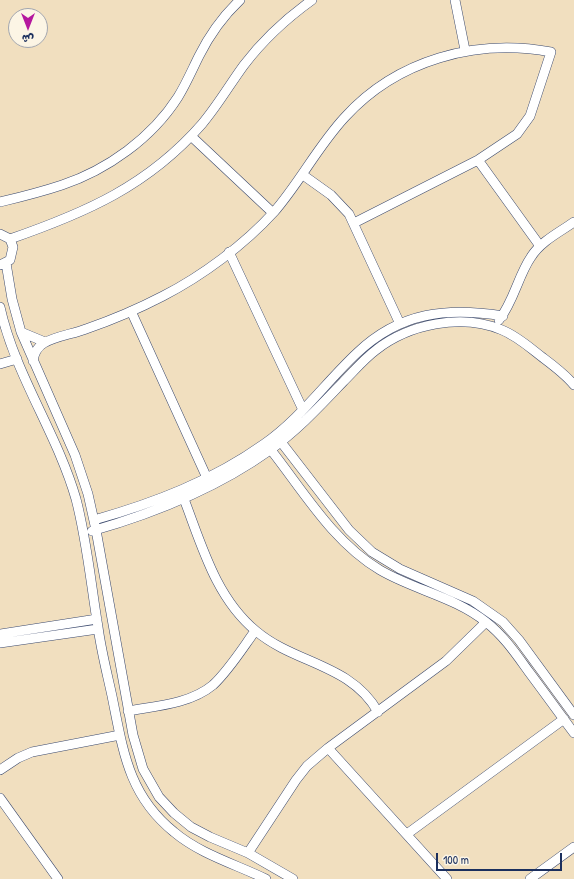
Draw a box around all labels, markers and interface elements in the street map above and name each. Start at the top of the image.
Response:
north arrow [8,8,48,48]
text: ش [22,32,34,46]
scale bar [438,845,564,871]
text: 100 m [443,851,469,868]

